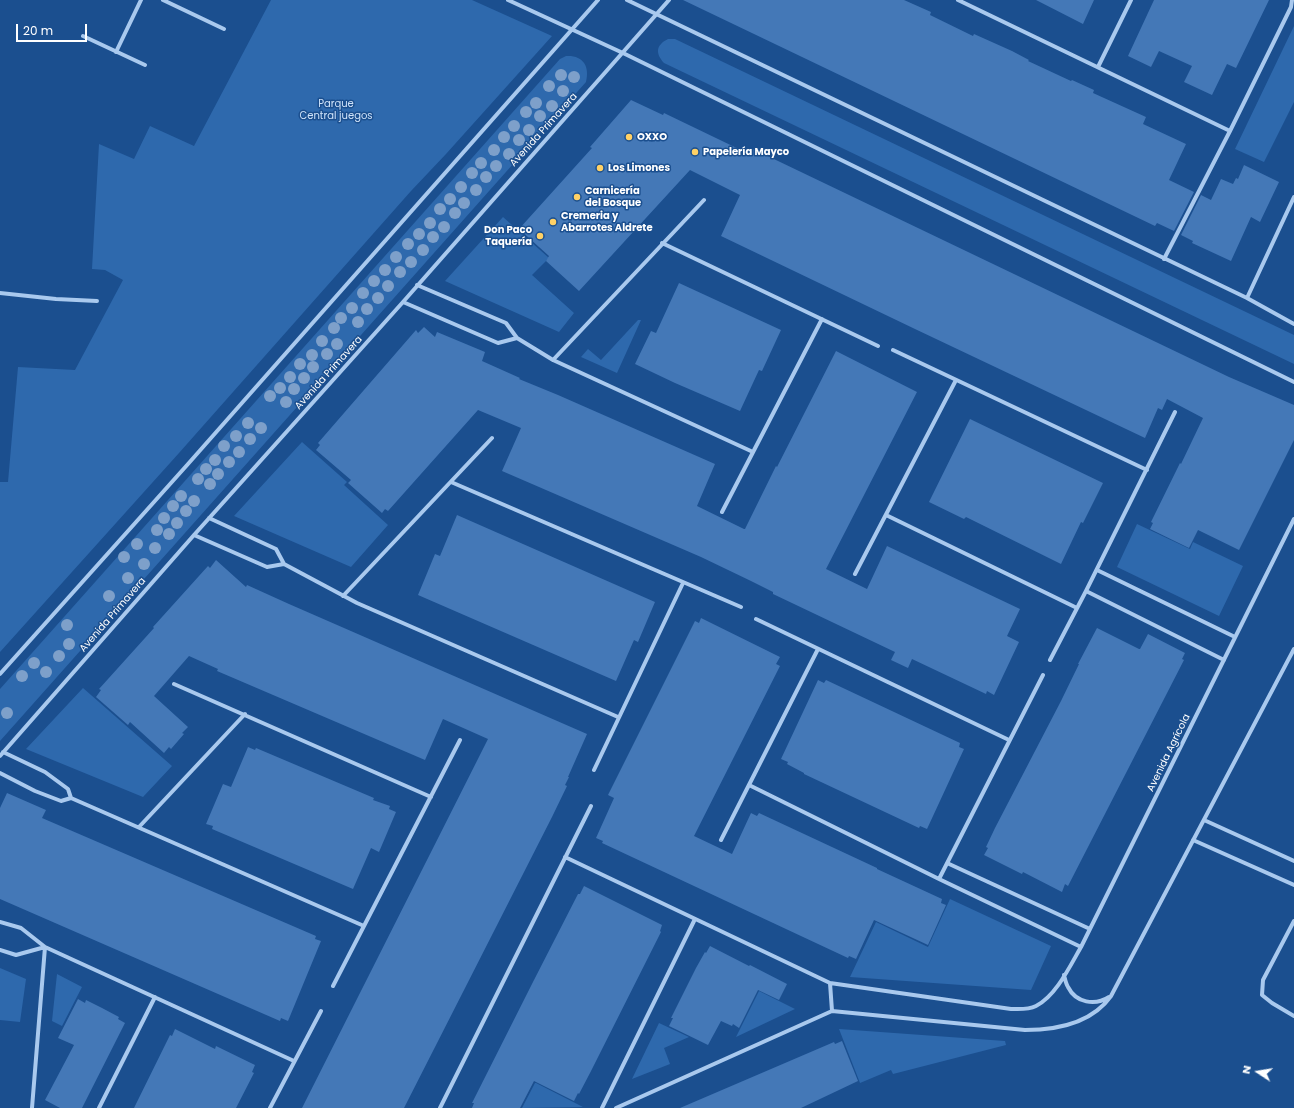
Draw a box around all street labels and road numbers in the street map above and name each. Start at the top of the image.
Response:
street label: Avenida Primavera [508,91,580,169]
street label: Avenida Primavera [293,334,365,412]
street label: Avenida Primavera [77,575,149,655]
street label: Avenida Agrícola [1145,712,1193,794]

